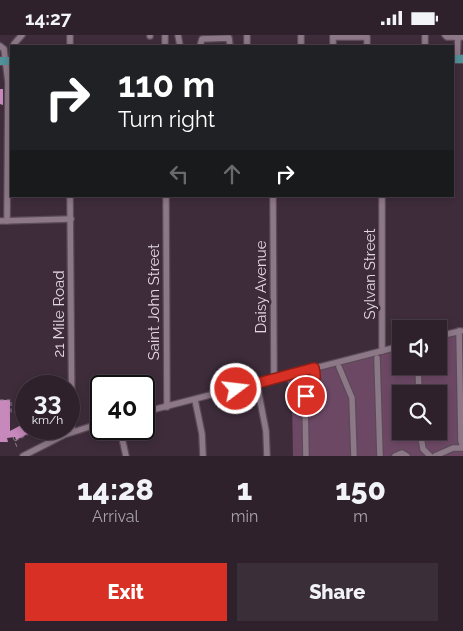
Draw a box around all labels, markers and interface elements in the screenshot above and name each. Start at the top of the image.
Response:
text: 14:27 [25,7,71,29]
text: 110 m [118,64,215,105]
icon: right [35,65,100,130]
text: Turn right [118,106,215,132]
icon: left [165,160,193,188]
icon: ahead [218,160,246,188]
icon: right [271,160,299,188]
street label: Sylvan Street [361,229,379,319]
street label: Daisy Avenue [252,240,270,333]
street label: Saint John Street [145,244,163,360]
street label: 21 Mile Road [50,270,68,358]
map controls [392,320,447,440]
button: sound [392,320,447,375]
position arrow [209,362,261,414]
speed limit sign: 40 [90,375,155,440]
pin [285,375,327,417]
icon: arrive [292,382,320,410]
button: search [392,385,447,440]
text: 33 [34,386,61,416]
text: km/h [32,413,63,427]
text: 14:28 [77,472,154,507]
text: 1 [237,472,252,507]
text: 150 [335,472,386,507]
text: Arrival [92,507,139,526]
text: min [231,507,258,526]
text: m [353,507,368,526]
button: Exit [25,563,227,621]
button: Share [237,563,438,621]

